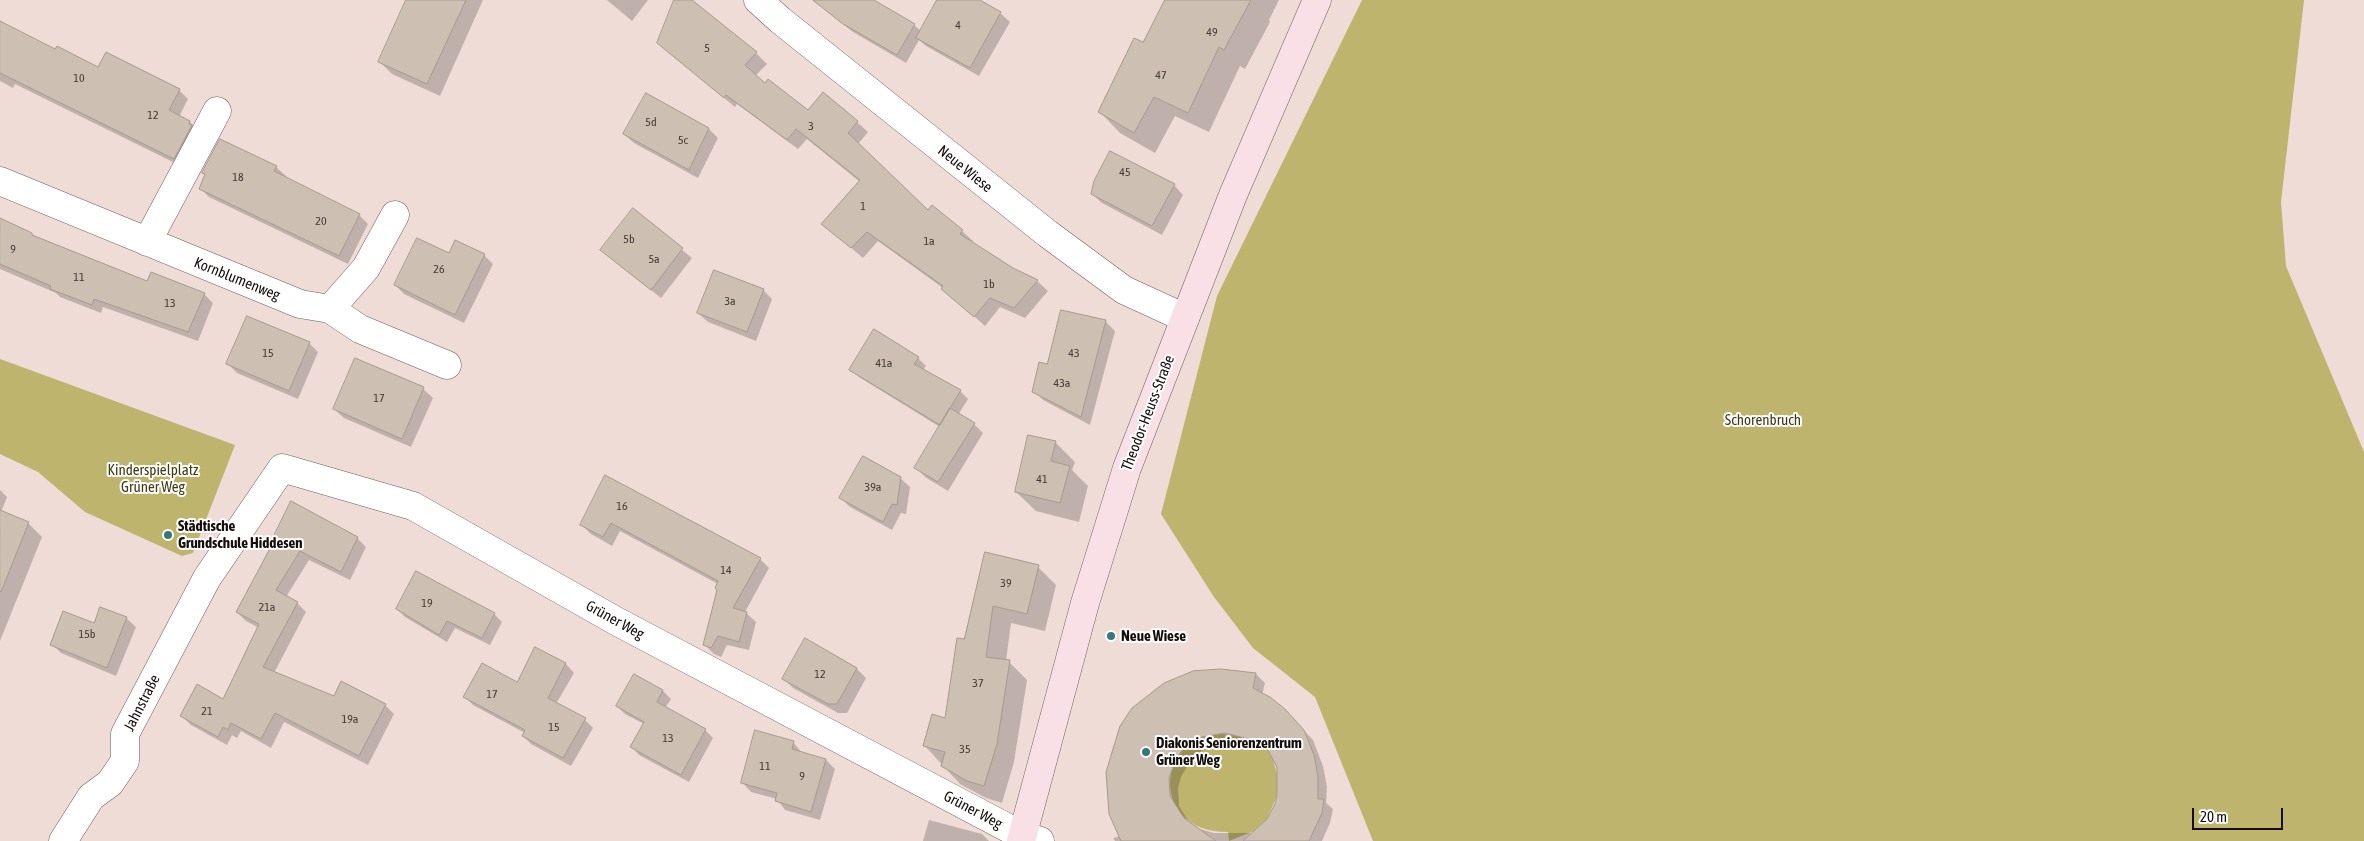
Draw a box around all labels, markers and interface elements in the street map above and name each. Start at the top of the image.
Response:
house number: 4 [955,18,961,32]
house number: 49 [1206,25,1218,39]
house number: 5 [704,41,710,55]
house number: 47 [1155,68,1167,82]
house number: 10 [73,71,85,85]
house number: 12 [147,108,159,122]
house number: 5d [645,115,657,129]
house number: 3 [808,119,814,133]
house number: 5c [678,133,688,147]
street label: Neue Wiese [934,142,996,196]
house number: 45 [1119,165,1131,179]
house number: 18 [232,170,244,184]
house number: 1 [860,199,866,213]
house number: 20 [315,214,327,228]
house number: 5b [623,232,635,246]
house number: 1a [923,234,935,248]
house number: 9 [10,242,16,256]
house number: 5a [648,252,660,266]
street label: Kornblumenweg [191,254,283,304]
house number: 26 [433,262,445,276]
house number: 11 [73,270,85,284]
house number: 1b [983,277,995,291]
house number: 3a [724,294,736,308]
house number: 13 [164,296,176,310]
house number: 15 [262,346,274,360]
house number: 43 [1068,346,1080,360]
street label: Theodor-Heuss-Straße [1118,353,1178,473]
house number: 41a [876,356,892,370]
house number: 43a [1054,376,1070,390]
house number: 17 [373,391,385,405]
park label: Schorenbruch [1725,411,1801,429]
park label: Kinderspielplatz Grüner Weg [108,461,198,496]
house number: 41 [1036,472,1048,486]
house number: 39a [865,480,881,494]
house number: 16 [616,499,628,513]
place label: Städtische Grundschule Hiddesen [178,517,303,552]
marker: Städtische Grundschule Hiddesen [162,529,174,541]
house number: 14 [720,563,732,577]
house number: 39 [1000,576,1012,590]
house number: 19 [421,596,433,610]
street label: Grüner Weg [583,597,647,643]
house number: 21a [259,600,275,614]
house number: 15b [79,627,95,641]
place label: Neue Wiese [1121,627,1186,645]
marker: Neue Wiese [1105,630,1117,642]
house number: 12 [814,667,826,681]
street label: Jahnstraße [120,672,164,734]
house number: 37 [972,676,984,690]
house number: 17 [486,687,498,701]
house number: 21 [201,704,213,718]
house number: 19a [342,712,358,726]
house number: 15 [548,720,560,734]
house number: 13 [662,731,674,745]
place label: Diakonis Seniorenzentrum Grüner Weg [1156,734,1302,769]
house number: 35 [959,742,971,756]
marker: Diakonis Seniorenzentrum Grüner Weg [1140,746,1152,758]
house number: 11 [759,759,771,773]
house number: 9 [799,769,805,783]
street label: Grüner Weg [941,787,1005,833]
scale bar [2194,798,2285,830]
text: 20 m [2200,808,2227,825]

